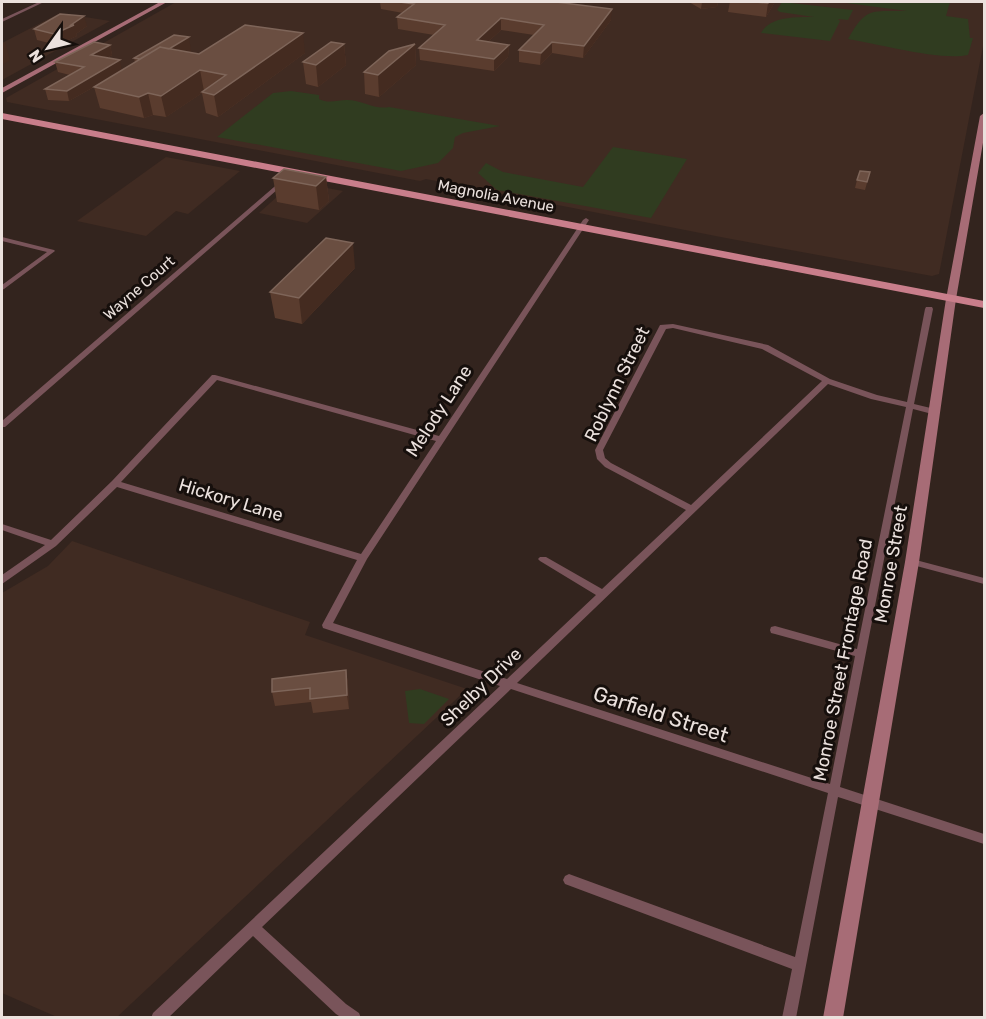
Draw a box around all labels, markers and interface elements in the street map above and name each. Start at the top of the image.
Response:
north arrow [18,18,78,78]
text: N [25,46,47,66]
street label: Magnolia Avenue [436,176,556,216]
street label: Wayne Court [100,252,178,324]
street label: Roblynn Street [580,323,654,445]
street label: Melody Lane [401,361,477,461]
street label: Hickory Lane [176,474,286,526]
street label: Monroe Street [870,503,912,625]
street label: Monroe Street Frontage Road [809,537,877,783]
street label: Shelby Drive [436,643,526,731]
street label: Garfield Street [590,680,732,748]

